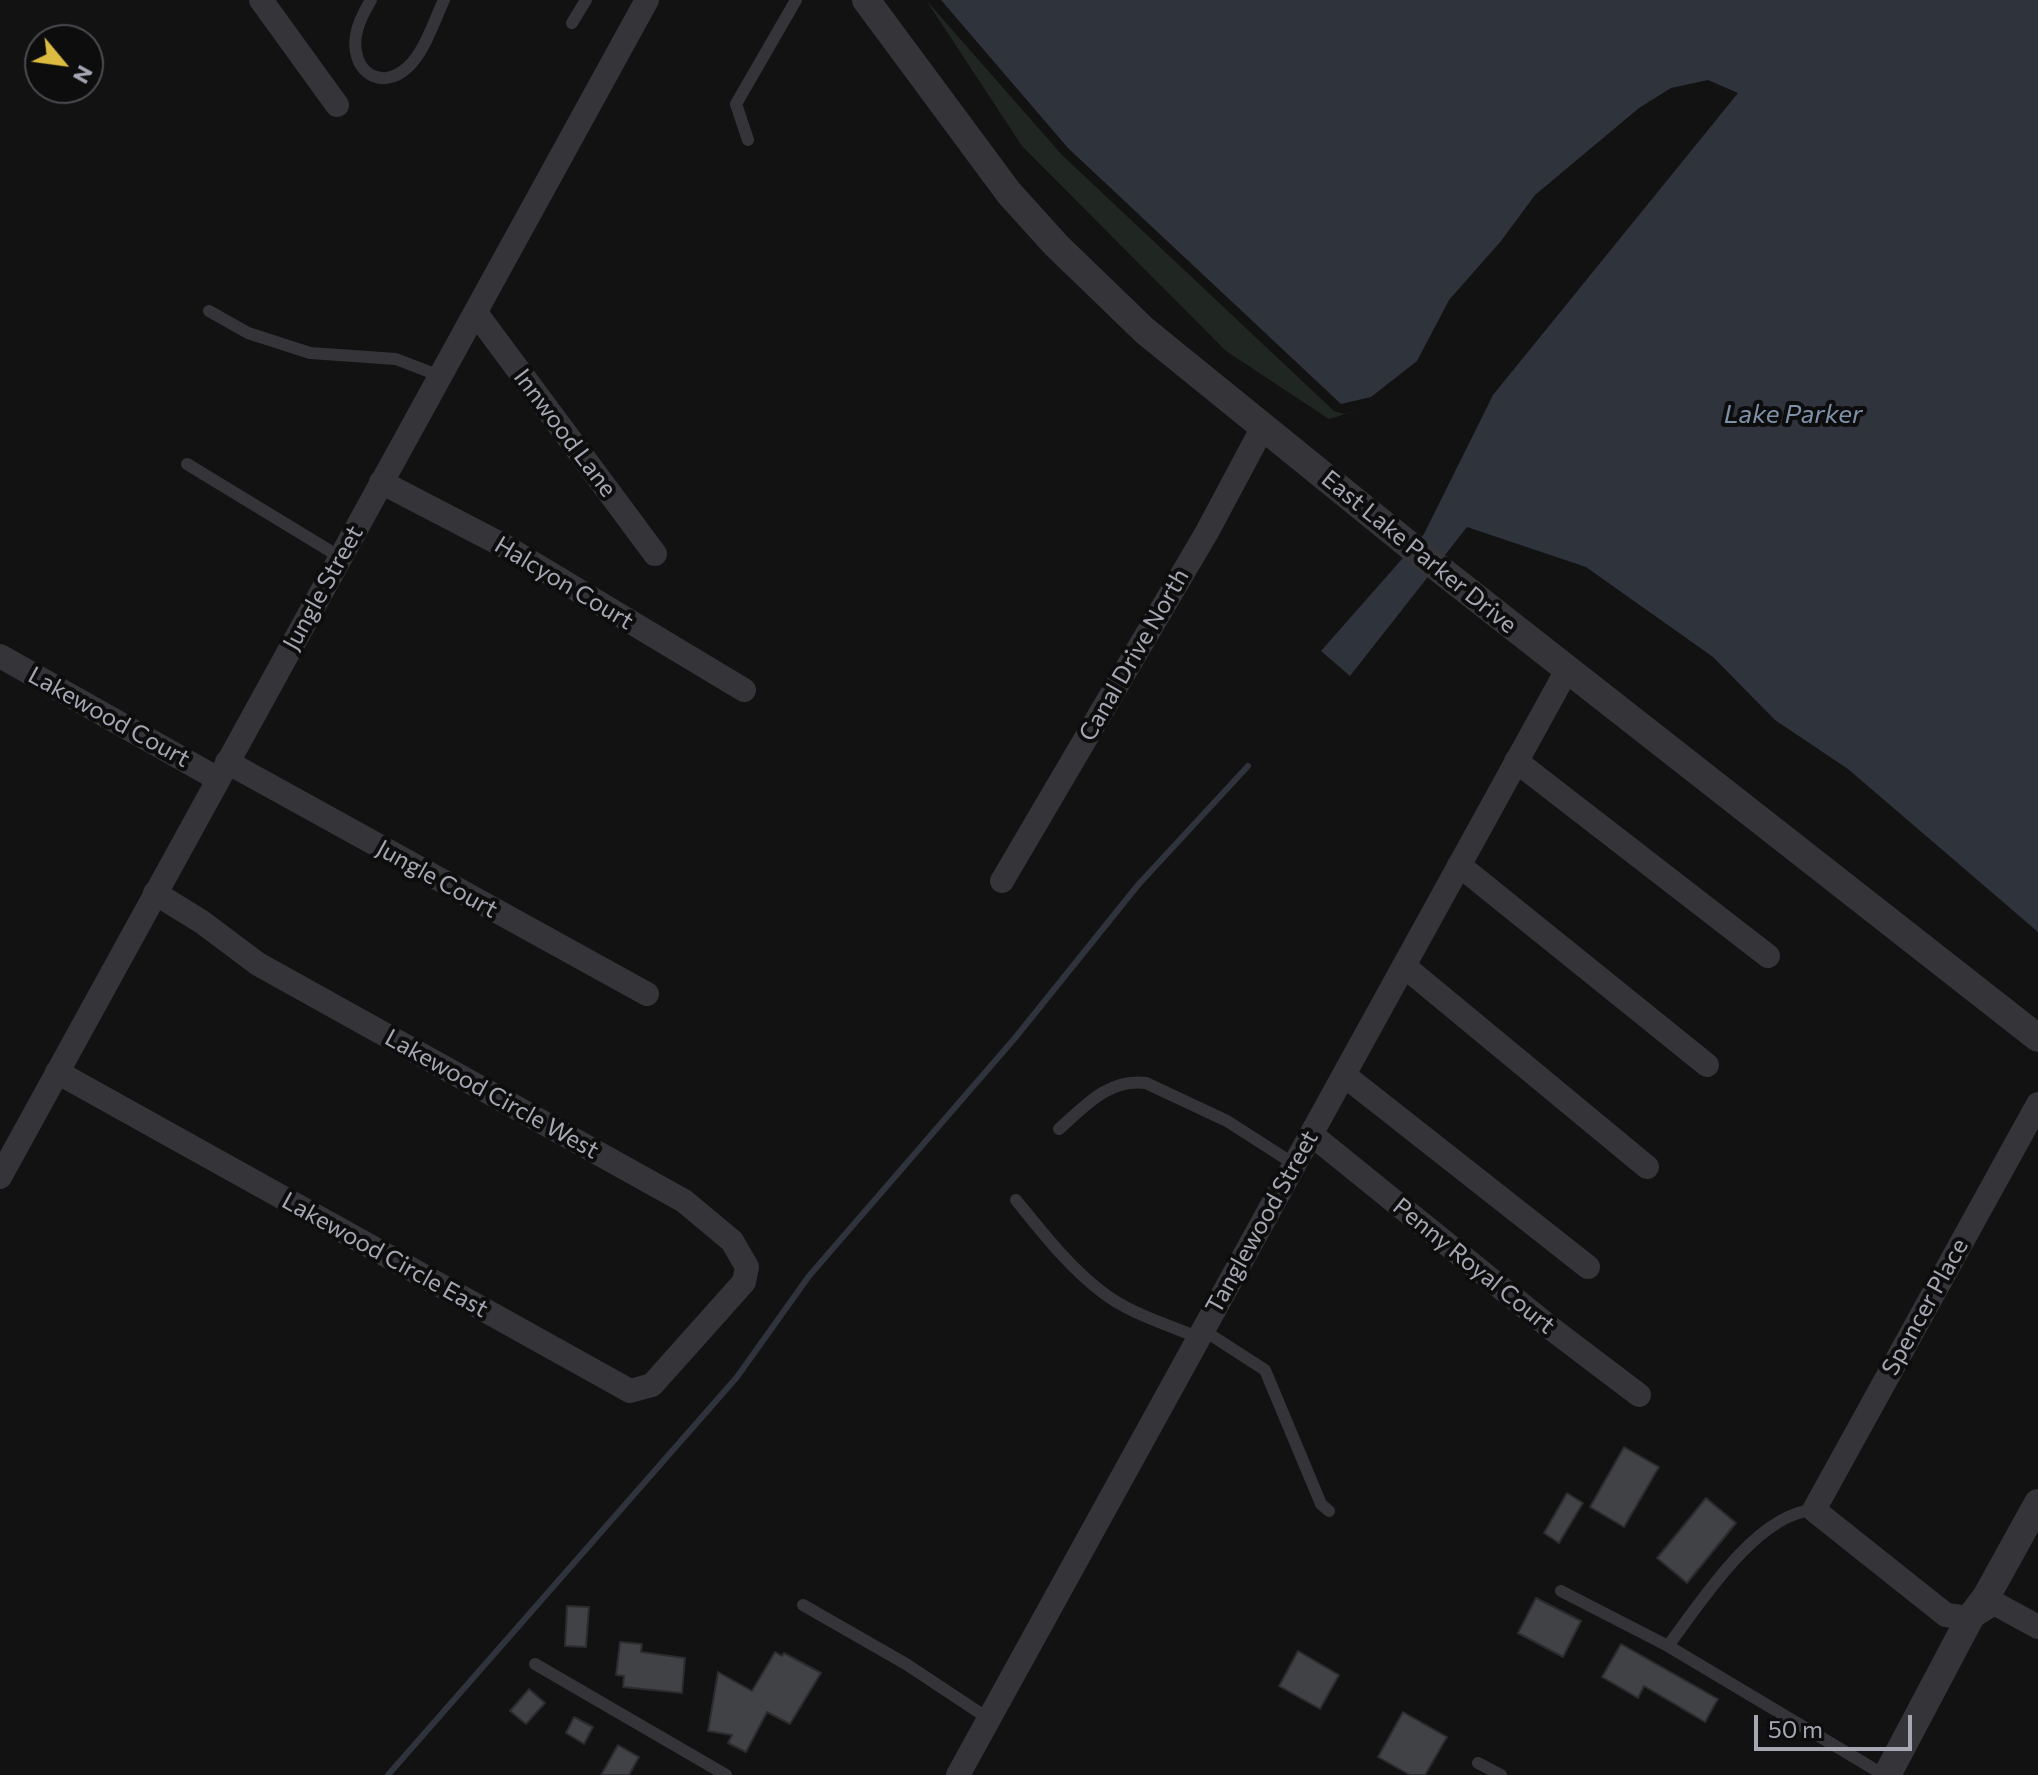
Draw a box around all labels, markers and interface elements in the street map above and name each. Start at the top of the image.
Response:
north arrow [24,24,104,104]
text: N [68,61,99,89]
street label: Innwood Lane [508,363,622,503]
water label: Lake Parker [1724,398,1862,430]
street label: East Lake Parker Drive [1316,464,1522,640]
street label: Jungle Street [277,521,369,655]
street label: Halcyon Court [489,530,639,636]
street label: Canal Drive North [1073,564,1195,746]
street label: Lakewood Court [23,661,195,773]
street label: Jungle Court [371,834,503,924]
street label: Lakewood Circle West [380,1023,604,1165]
street label: Tanglewood Street [1200,1125,1324,1319]
street label: Lakewood Circle East [277,1186,493,1324]
street label: Penny Royal Court [1387,1192,1561,1340]
street label: Spencer Place [1876,1234,1974,1380]
scale bar [1758,1699,1916,1749]
text: 50 m [1768,1714,1823,1743]

